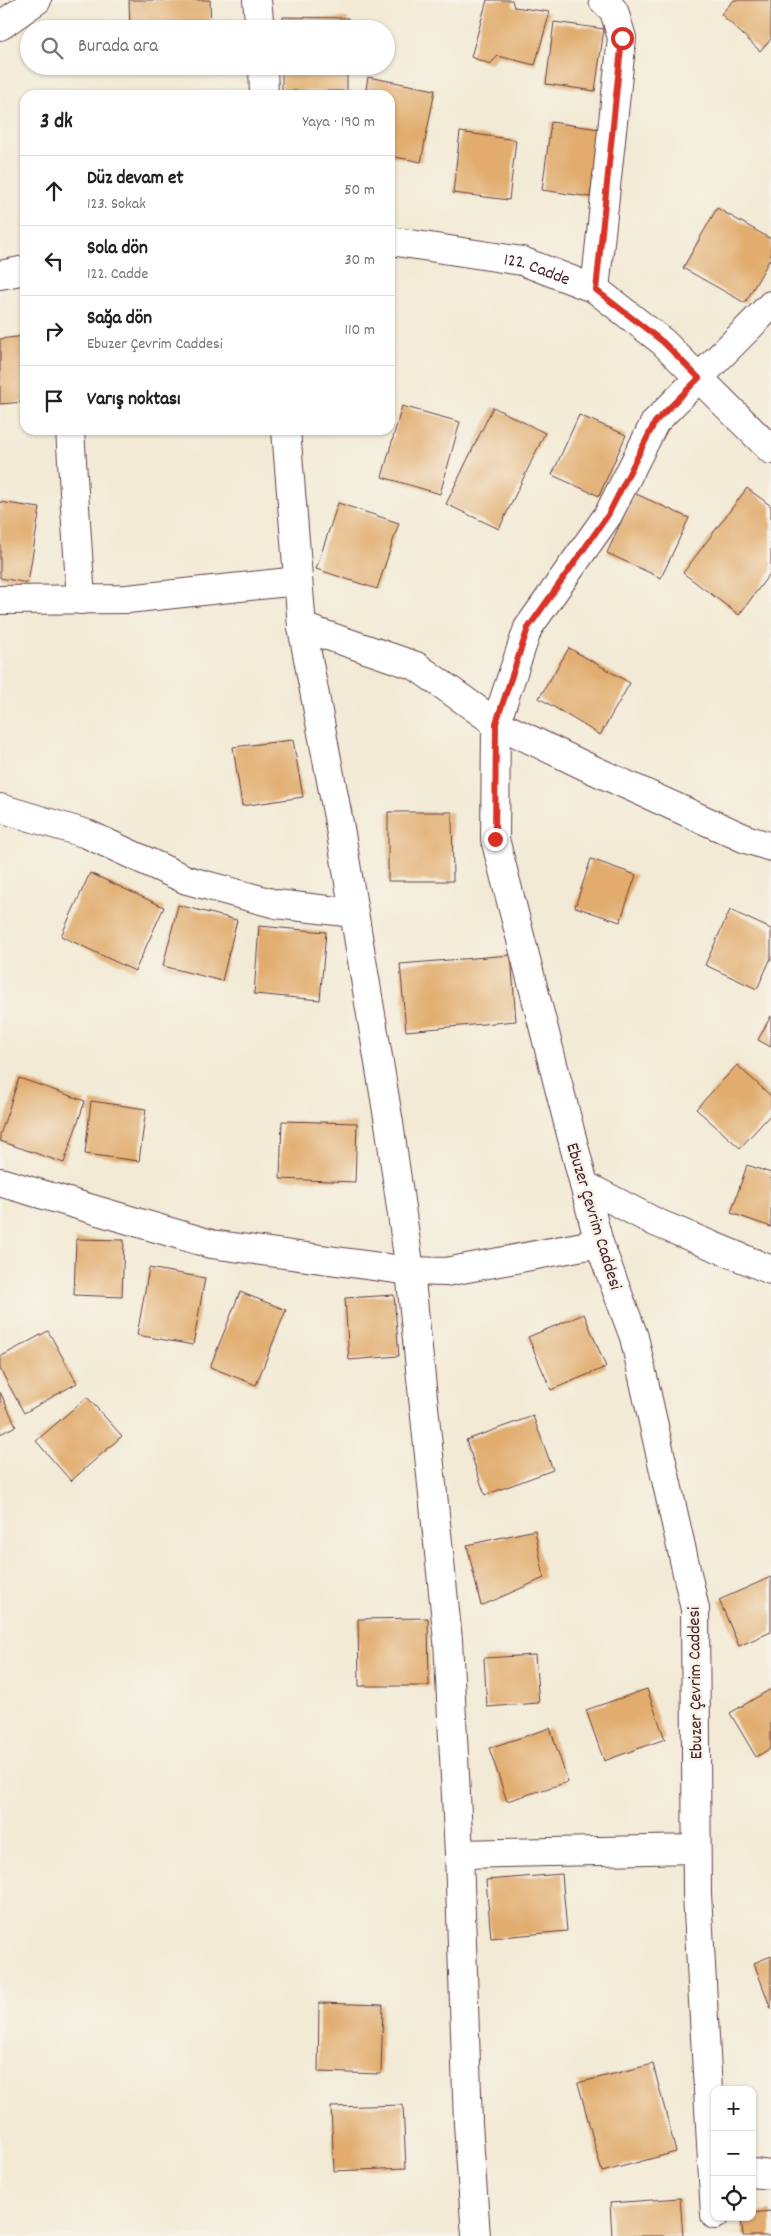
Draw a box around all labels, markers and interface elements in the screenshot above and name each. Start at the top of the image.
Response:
search box [20,20,395,75]
route start [611,27,634,50]
icon: search [38,34,66,62]
text: Burada ara [78,34,158,61]
text: 3 dk [40,108,73,138]
text: Yaya · 190 m [302,111,375,134]
text: Düz devam et [87,166,183,193]
icon: ahead [40,177,68,205]
text: 50 m [344,179,375,202]
text: 123. Sokak [87,193,146,216]
text: Sola dön [87,236,148,263]
icon: left [40,247,68,275]
street label: 122. Cadde [502,248,573,293]
text: 30 m [345,249,375,272]
text: 122. Cadde [87,263,148,286]
text: Sağa dön [87,306,152,333]
icon: right [40,317,68,345]
text: 110 m [345,319,375,342]
text: Ebuzer Çevrim Caddesi [87,333,223,356]
icon: arrive [40,387,68,415]
text: Varış noktası [87,387,181,414]
route end [484,828,507,851]
street label: Ebuzer Çevrim Caddesi [558,1140,627,1293]
street label: Ebuzer Çevrim Caddesi [683,1606,710,1759]
map controls [711,2086,756,2221]
button: + [711,2086,756,2131]
button: − [711,2131,756,2176]
button: locate [711,2176,756,2221]

